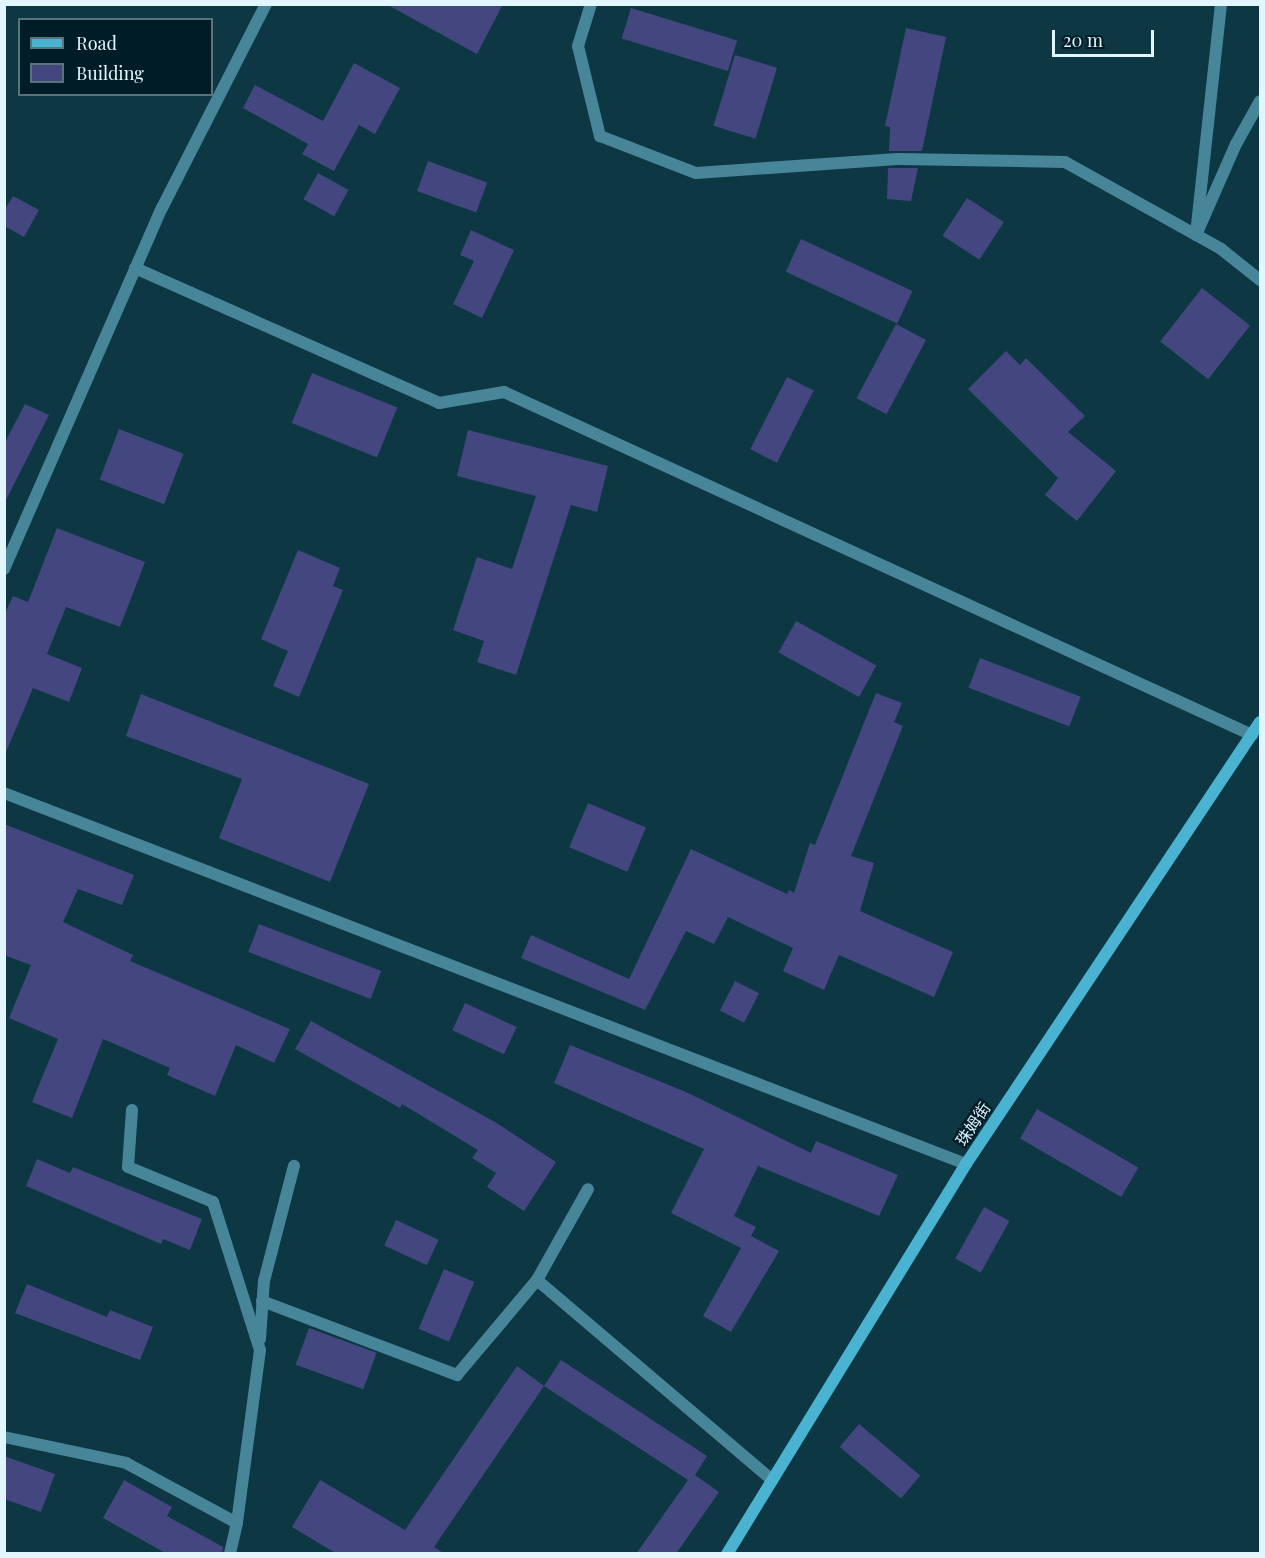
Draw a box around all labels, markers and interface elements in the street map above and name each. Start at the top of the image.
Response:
legend [18,18,213,96]
scale bar [1055,18,1157,56]
text: 20 m [1063,28,1103,52]
text: Road [76,31,117,55]
text: Building [76,61,144,85]
street label: 珠姆街 [952,1099,994,1149]

